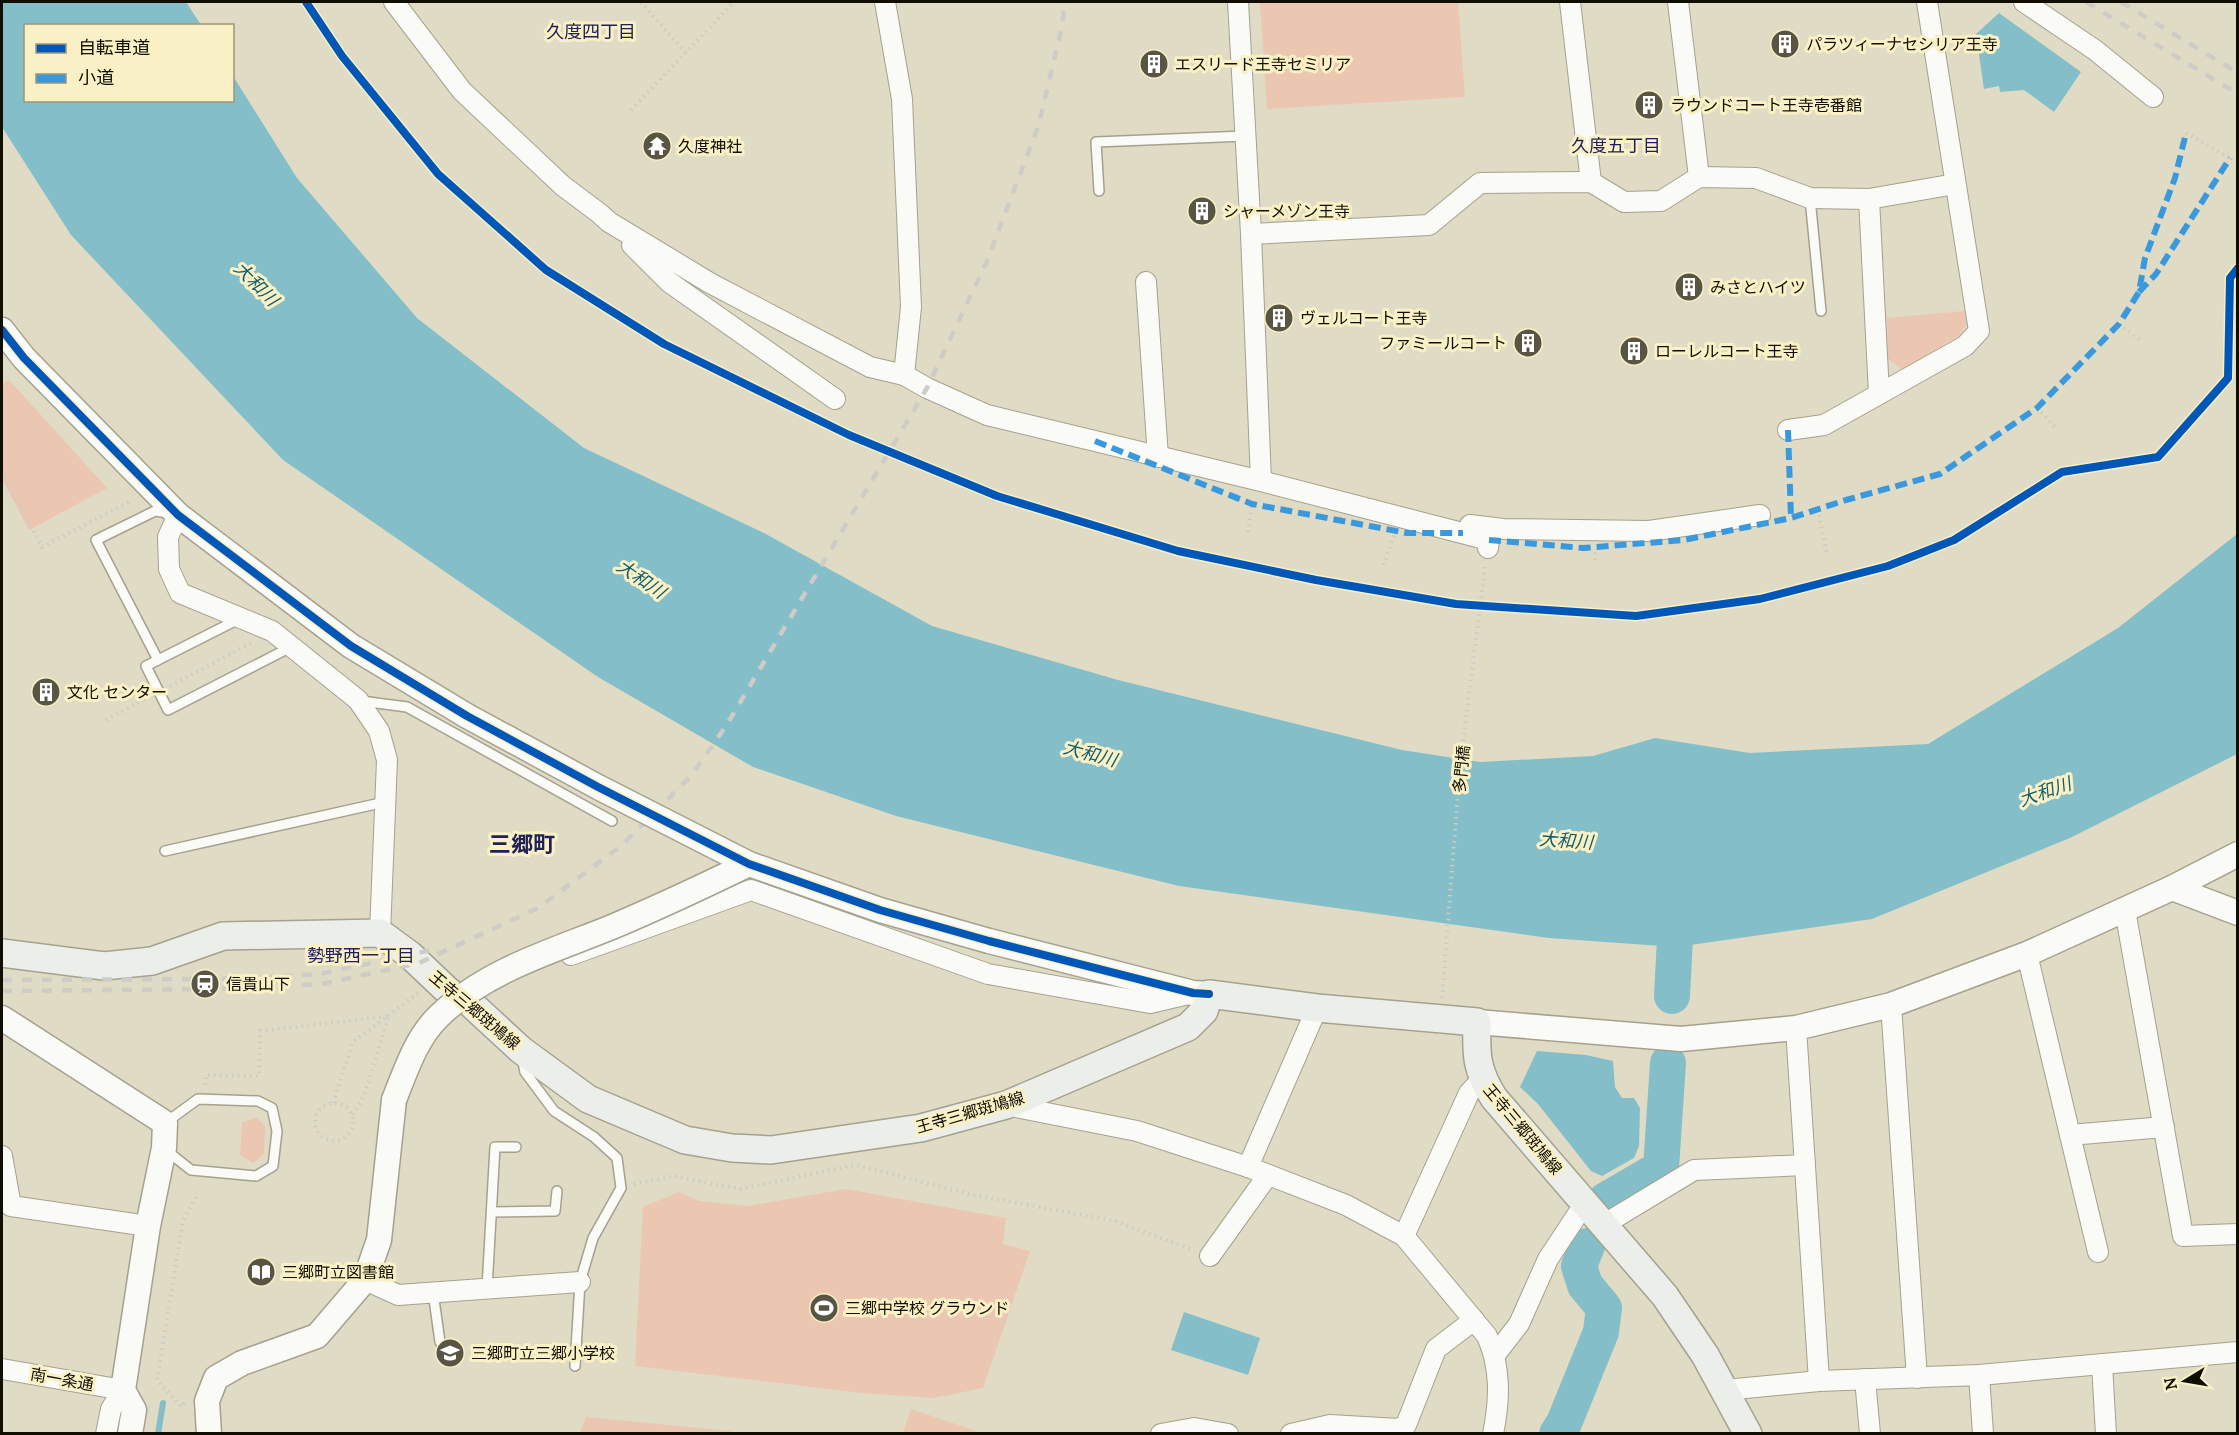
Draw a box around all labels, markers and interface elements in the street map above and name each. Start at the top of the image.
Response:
district label: 久度四丁目 [546,20,636,43]
legend [24,24,234,102]
building icon: パラツィーナセシリア王寺 [1769,28,1801,60]
place label: パラツィーナセシリア王寺 [1806,34,1998,54]
text: 自転車道 [78,36,150,59]
building icon: エスリード王寺セミリア [1138,48,1170,80]
place label: エスリード王寺セミリア [1175,54,1351,74]
text: 小道 [78,66,114,89]
building icon: ラウンドコート王寺壱番館 [1633,89,1665,121]
place label: ラウンドコート王寺壱番館 [1670,95,1862,115]
temple icon: 久度神社 [641,130,673,162]
district label: 久度五丁目 [1571,134,1661,157]
place label: 久度神社 [678,136,742,156]
building icon: シャーメゾン王寺 [1186,195,1218,227]
place label: シャーメゾン王寺 [1223,201,1350,221]
water label: 大和川 [229,256,285,312]
building icon: みさとハイツ [1673,271,1705,303]
place label: みさとハイツ [1710,277,1806,297]
building icon: ヴェルコート王寺 [1263,302,1295,334]
place label: ヴェルコート王寺 [1300,308,1428,328]
building icon: ファミールコート [1512,327,1544,359]
place label: ファミールコート [1379,333,1507,353]
building icon: ローレルコート王寺 [1618,335,1650,367]
place label: ローレルコート王寺 [1655,341,1799,361]
water label: 大和川 [612,554,672,604]
building icon: 文化 センター [30,676,62,708]
place label: 文化 センター [67,682,167,702]
water label: 大和川 [1061,735,1121,772]
street label: 多門橋 [1449,744,1473,794]
water label: 大和川 [2016,771,2076,811]
water label: 大和川 [1538,827,1596,854]
district label: 三郷町 [489,830,555,858]
district label: 勢野西一丁目 [307,944,415,967]
street label: 王寺三郷斑鳩線 [426,966,524,1054]
station icon: 信貴山下 [189,968,221,1000]
place label: 信貴山下 [226,974,290,994]
street label: 王寺三郷斑鳩線 [1479,1080,1567,1178]
street label: 王寺三郷斑鳩線 [913,1087,1027,1137]
library icon: 三郷町立図書館 [245,1256,277,1288]
place label: 三郷町立図書館 [282,1262,394,1282]
sports icon: 三郷中学校 グラウンド [808,1292,840,1324]
place label: 三郷中学校 グラウンド [845,1298,1009,1318]
school or university icon: 三郷町立三郷小学校 [434,1337,466,1369]
place label: 三郷町立三郷小学校 [471,1343,615,1363]
north arrow [2155,1351,2215,1411]
street label: 南一条通 [29,1364,95,1394]
text: N [2159,1376,2181,1392]

